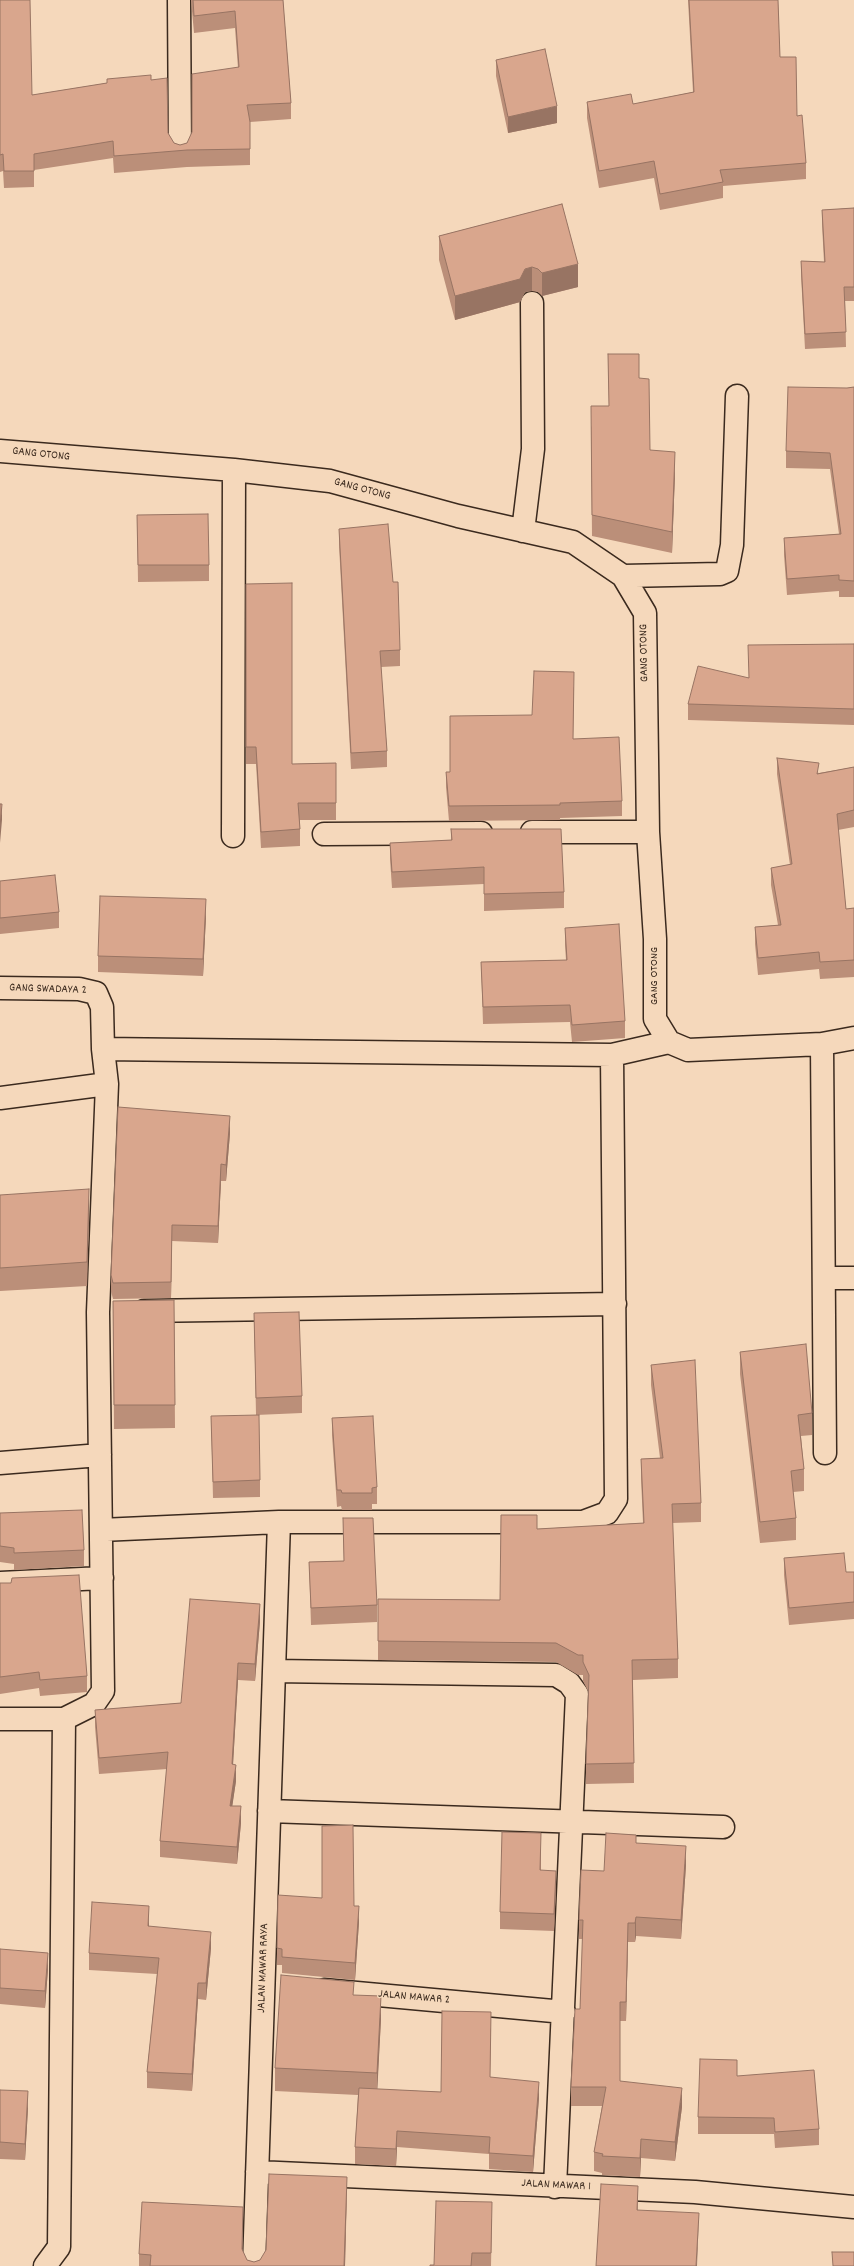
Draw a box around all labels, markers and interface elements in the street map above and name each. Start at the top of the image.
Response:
street label: GANG OTONG [11,445,71,465]
street label: GANG OTONG [332,476,392,504]
street label: GANG OTONG [637,624,653,682]
street label: GANG OTONG [648,947,662,1005]
street label: GANG SWADAYA 2 [9,981,87,999]
street label: JALAN MAWAR RAYA [255,1923,273,2013]
street label: JALAN MAWAR 2 [378,1988,450,2008]
street label: JALAN MAWAR 1 [521,2177,591,2195]

